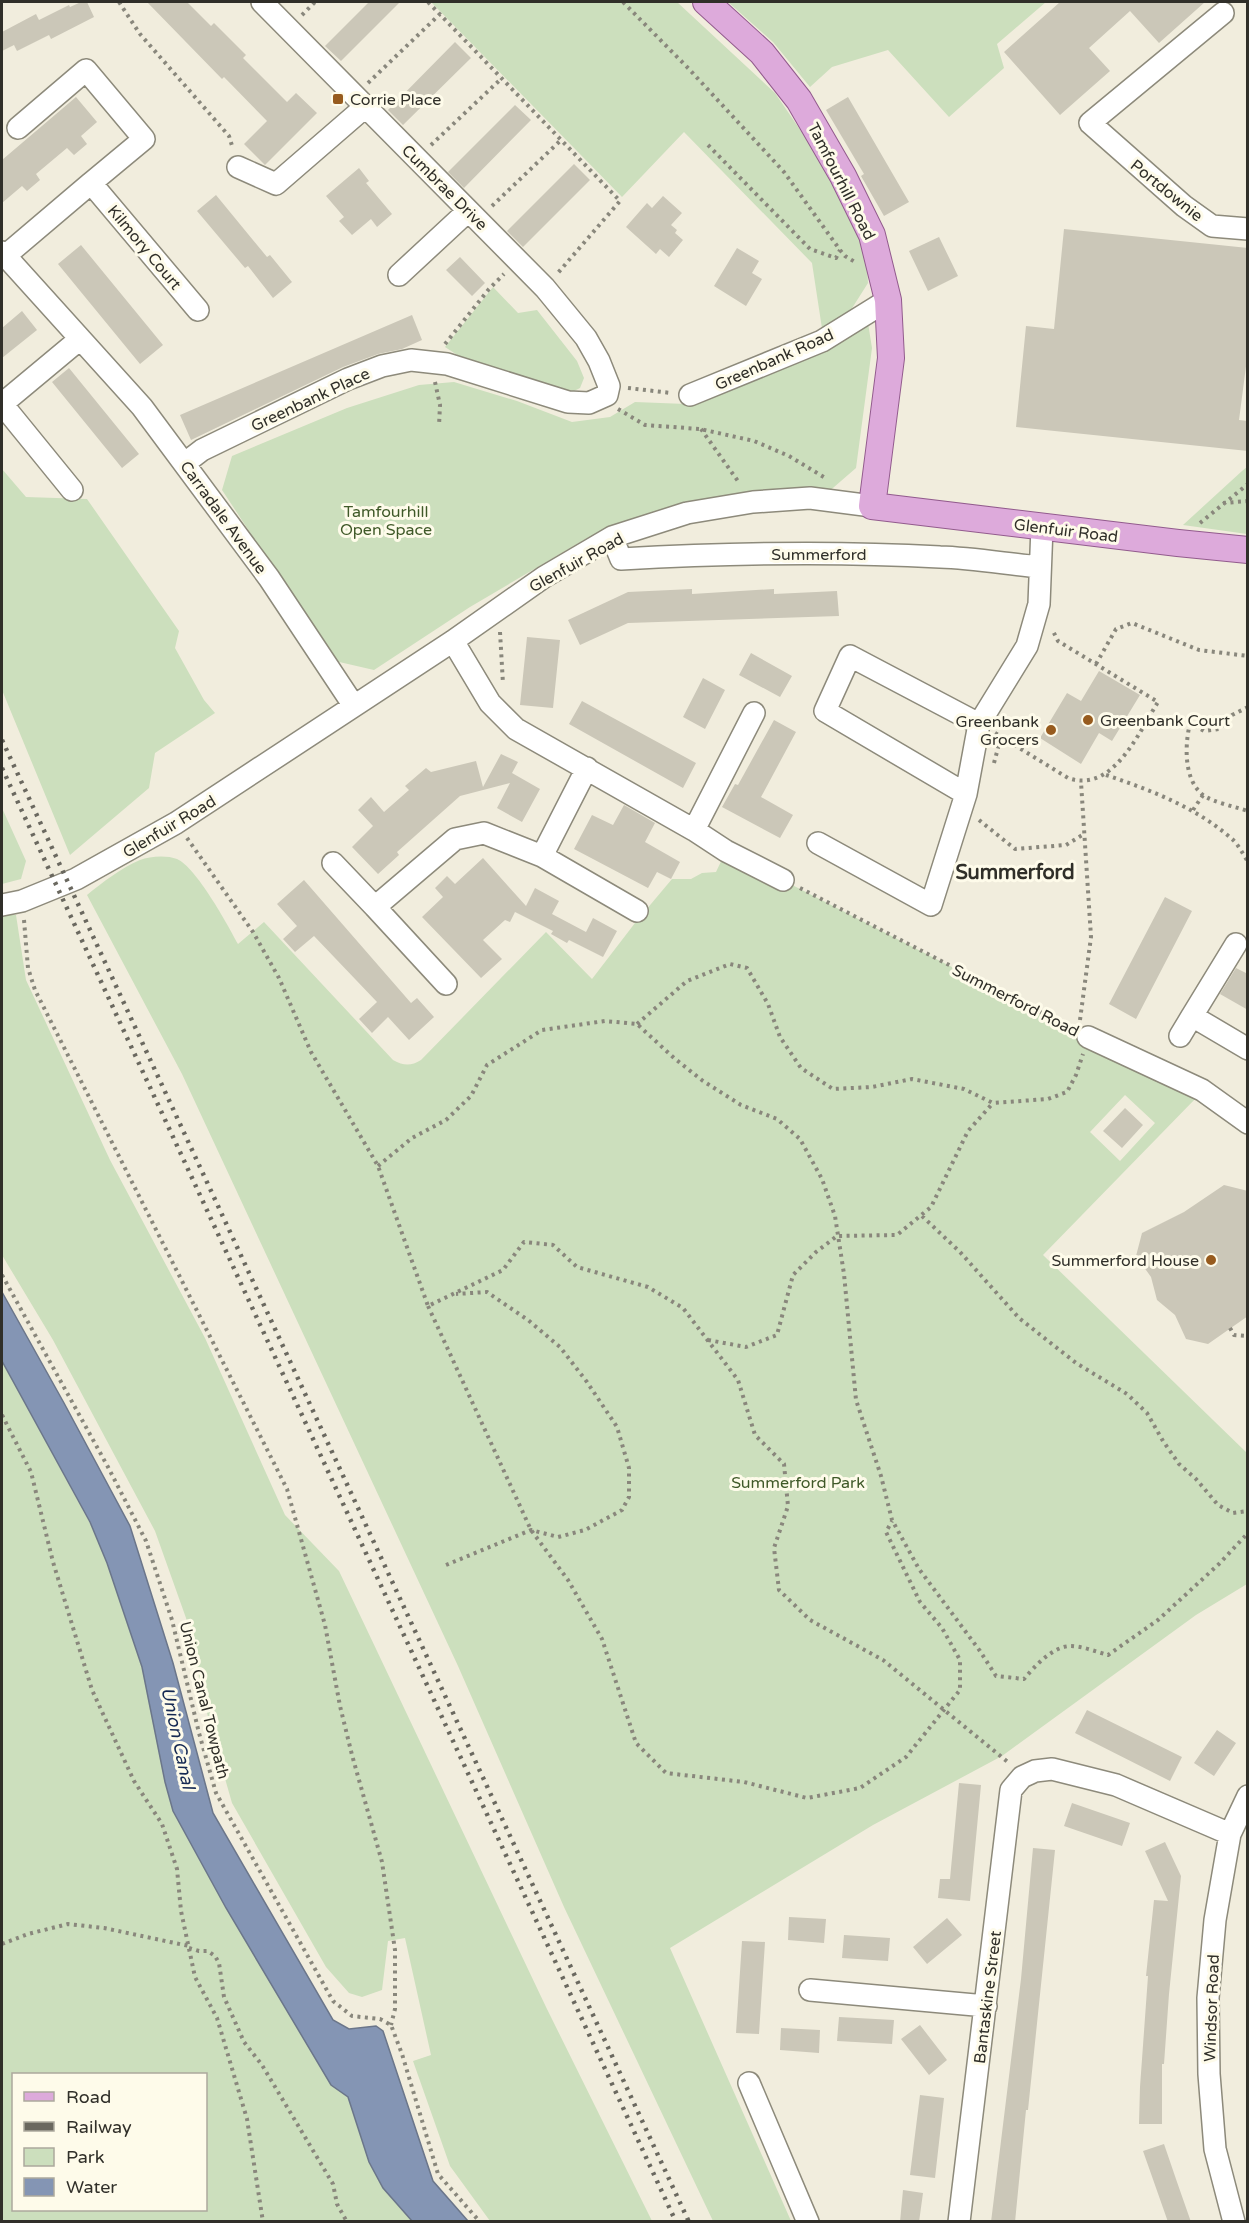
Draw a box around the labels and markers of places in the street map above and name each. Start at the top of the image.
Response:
place label: Corrie Place [350,90,441,110]
marker: Corrie Place [331,92,345,106]
place label: Greenbank Court [1100,711,1230,731]
place label: Greenbank Grocers [956,712,1039,750]
marker: Greenbank Court [1081,713,1095,727]
marker: Greenbank Grocers [1044,723,1058,737]
place label: Summerford House [1051,1251,1199,1271]
marker: Summerford House [1204,1253,1218,1267]

